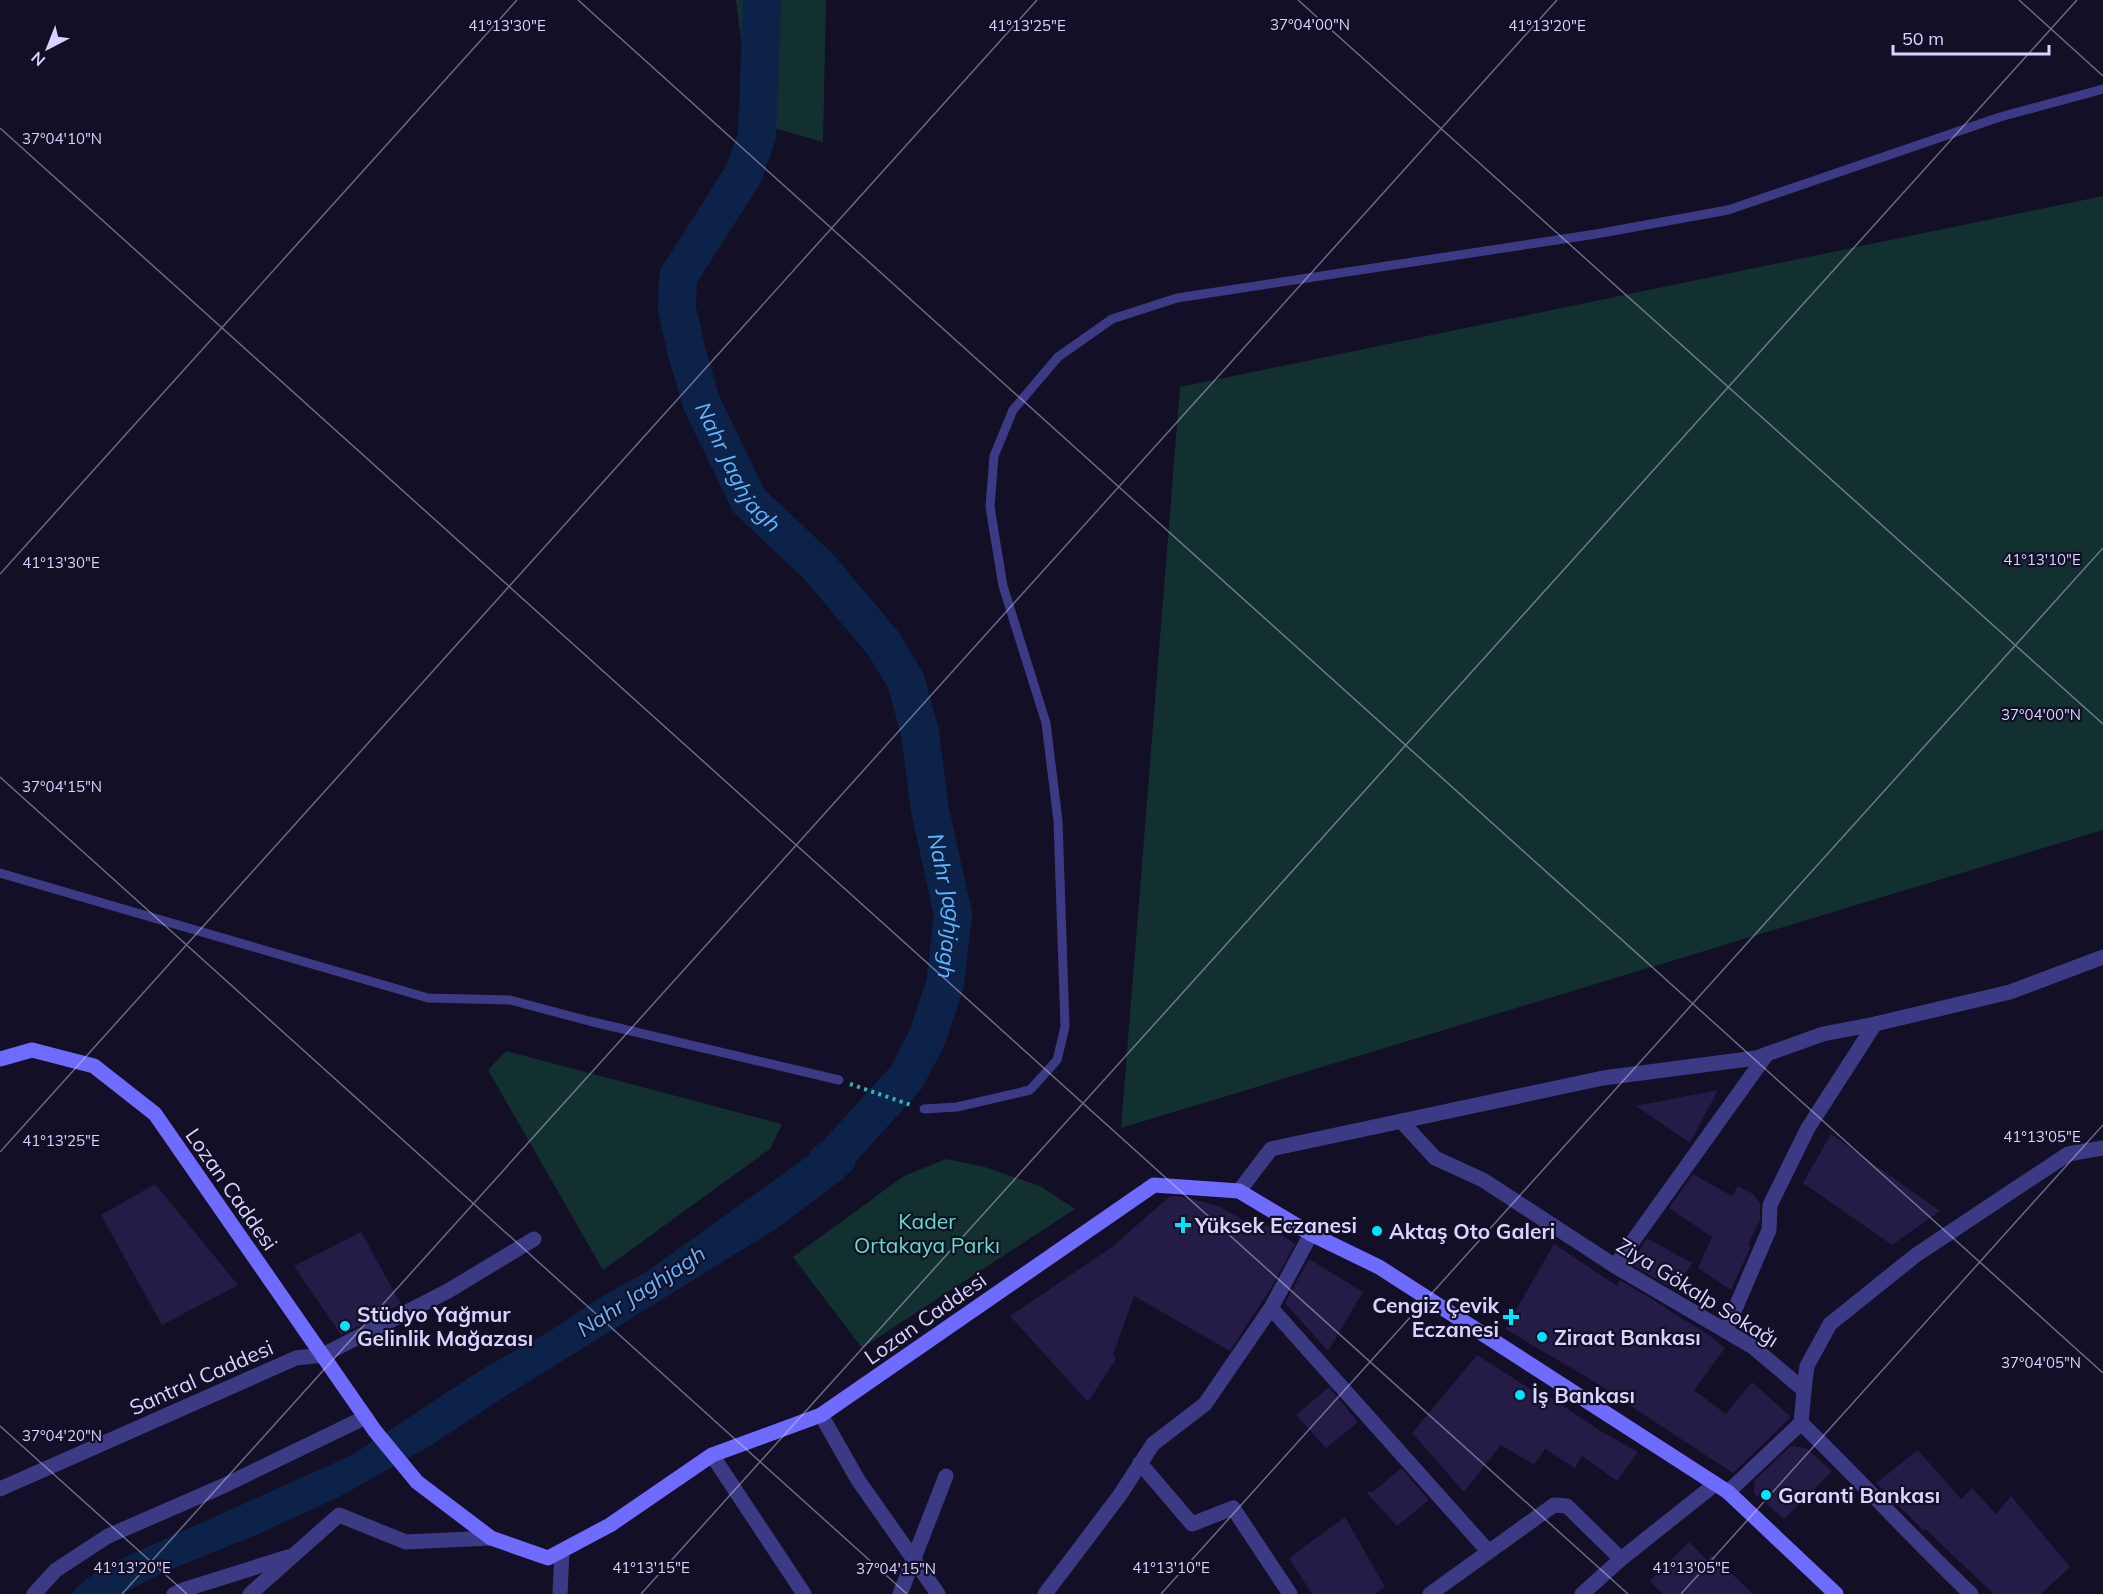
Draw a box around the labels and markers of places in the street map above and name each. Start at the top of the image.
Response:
place label: Yüksek Eczanesi [1194,1212,1357,1238]
marker: Yüksek Eczanesi [1176,1218,1190,1232]
place label: Aktaş Oto Galeri [1389,1218,1555,1244]
marker: Aktaş Oto Galeri [1370,1224,1384,1238]
place label: Cengiz Çevik Eczanesi [1372,1292,1499,1342]
place label: Stüdyo Yağmur Gelinlik Mağazası [357,1301,533,1351]
marker: Cengiz Çevik Eczanesi [1504,1310,1518,1324]
marker: Stüdyo Yağmur Gelinlik Mağazası [338,1319,352,1333]
place label: Ziraat Bankası [1554,1324,1701,1350]
marker: Ziraat Bankası [1535,1330,1549,1344]
place label: İş Bankası [1532,1382,1635,1408]
marker: İş Bankası [1513,1388,1527,1402]
place label: Garanti Bankası [1778,1482,1940,1508]
marker: Garanti Bankası [1759,1488,1773,1502]

